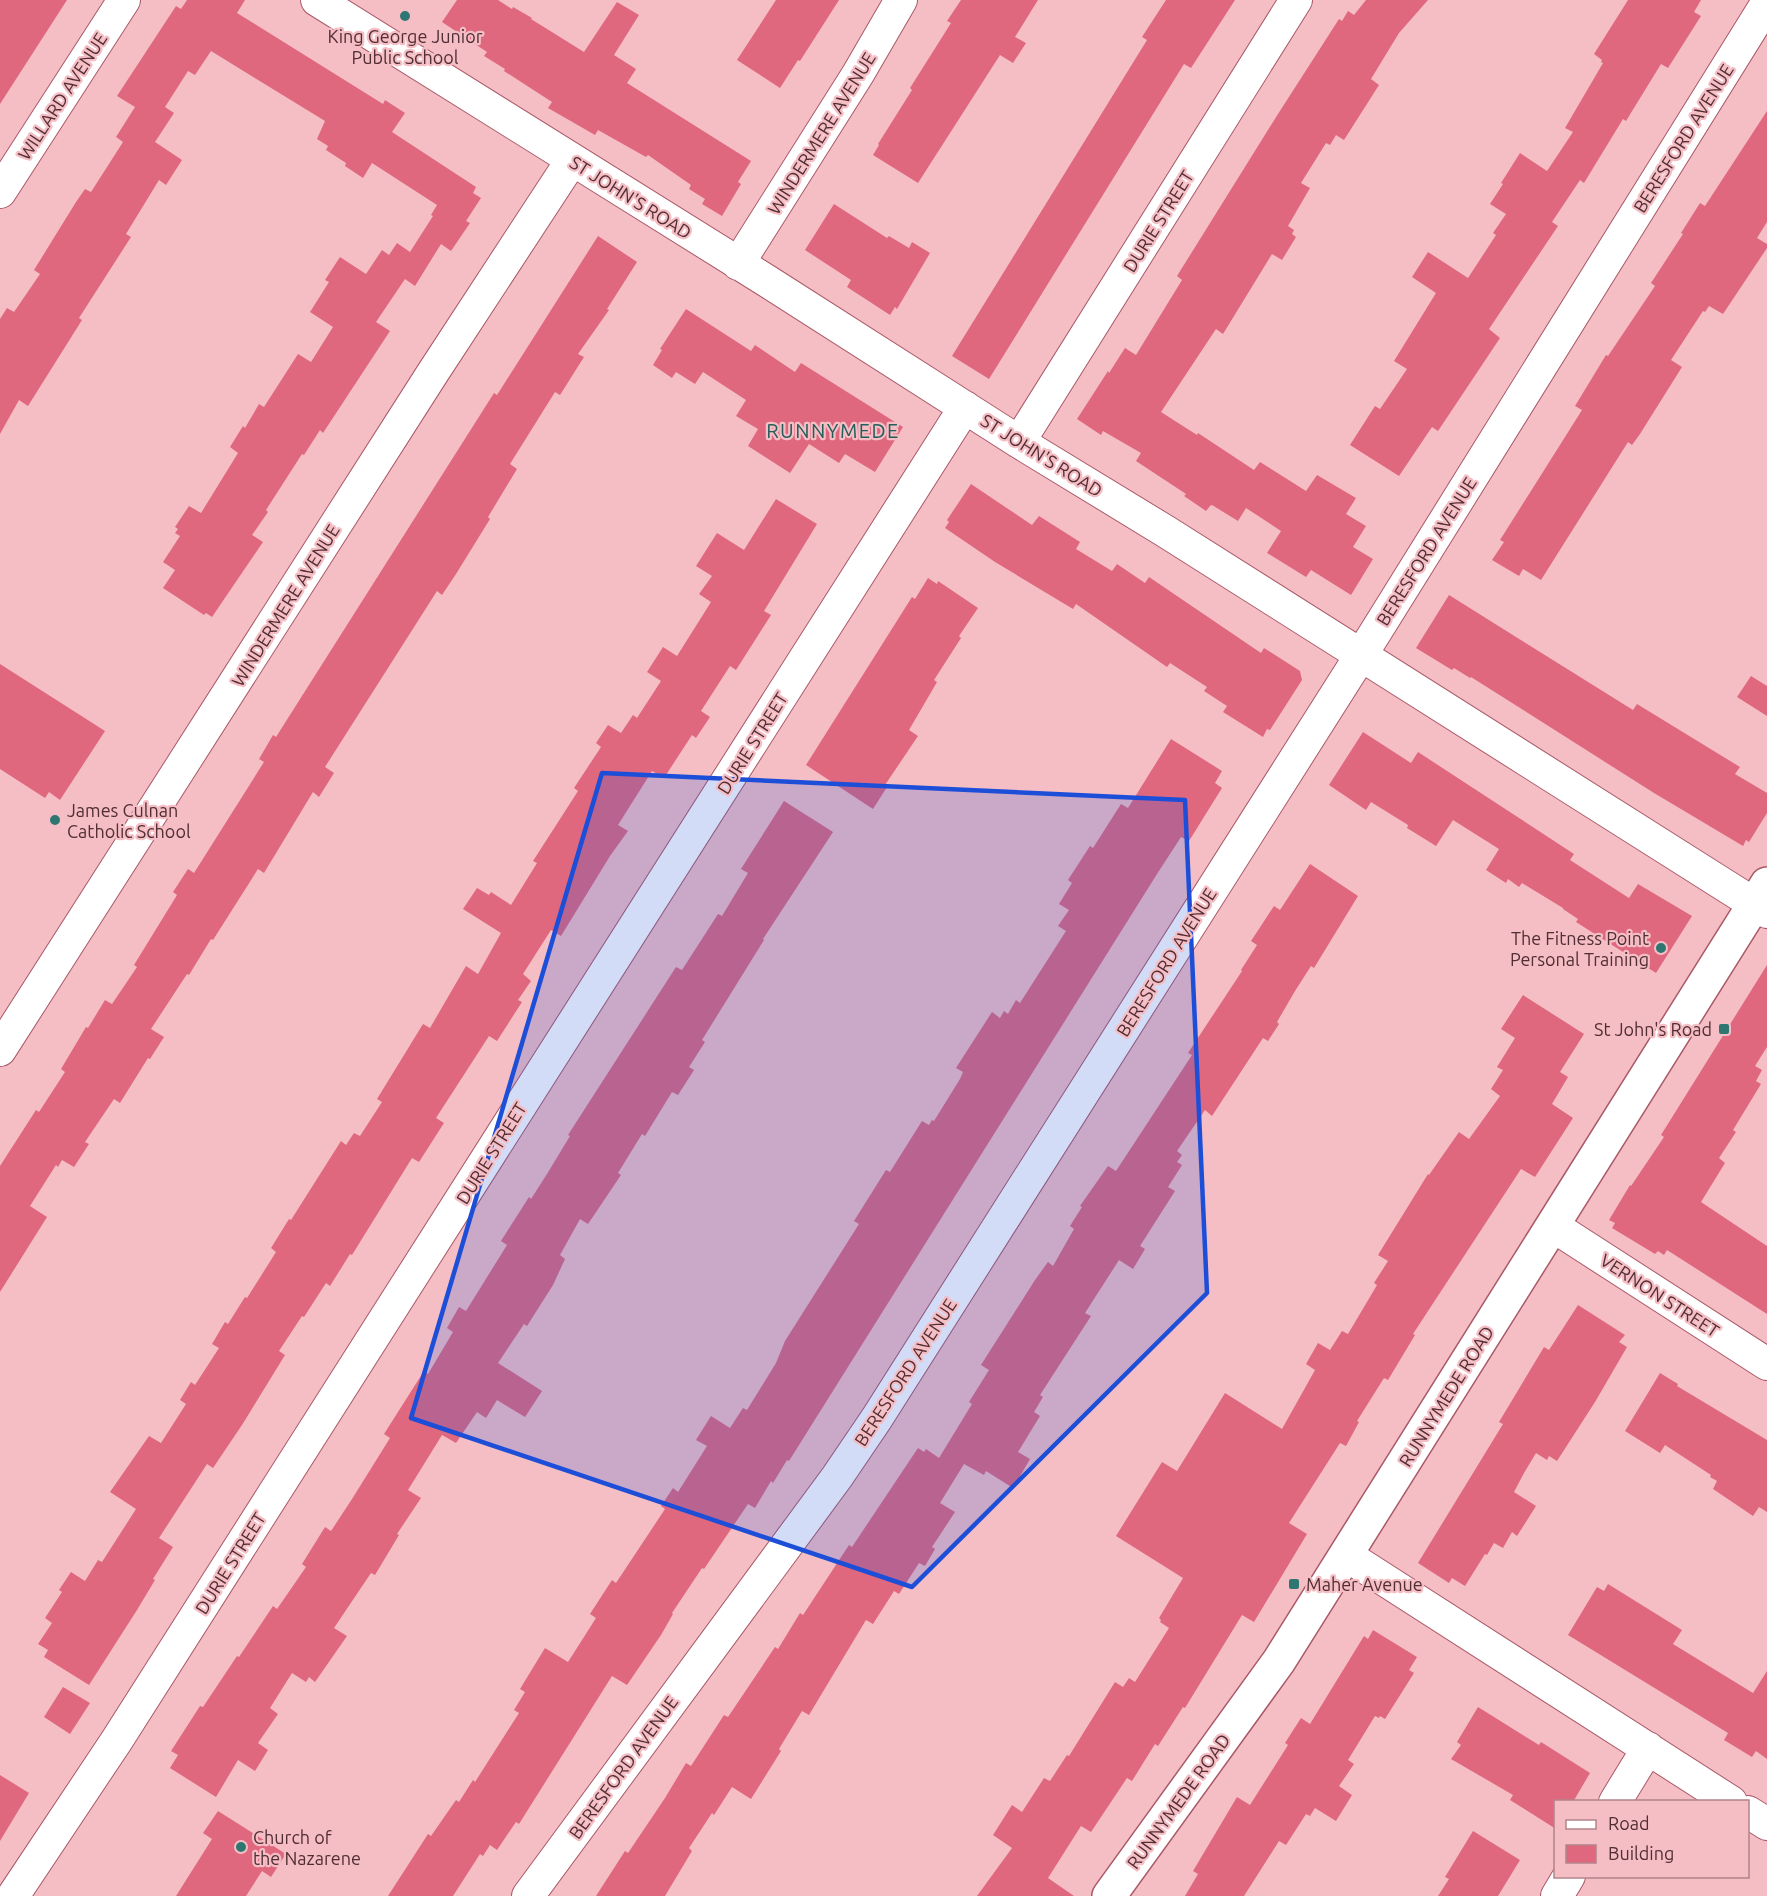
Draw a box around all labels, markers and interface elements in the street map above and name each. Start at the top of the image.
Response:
marker: King George Junior Public School [398,9,412,23]
place label: King George Junior Public School [327,26,483,67]
street label: WILLARD AVENUE [13,29,111,163]
street label: WINDERMERE AVENUE [763,48,879,218]
street label: BERESFORD AVENUE [1629,60,1737,216]
street label: ST JOHN'S ROAD [567,152,695,242]
street label: DURIE STREET [1119,167,1197,275]
street label: ST JOHN'S ROAD [978,410,1106,500]
district label: RUNNYMEDE [766,419,900,442]
street label: BERESFORD AVENUE [1372,473,1480,629]
street label: WINDERMERE AVENUE [227,520,343,690]
street label: DURIE STREET [713,689,791,797]
place label: James Culnan Catholic School [67,800,191,841]
marker: James Culnan Catholic School [48,813,62,827]
street label: BERESFORD AVENUE [1112,884,1220,1040]
place label: The Fitness Point Personal Training [1510,928,1649,969]
marker: The Fitness Point Personal Training [1654,941,1668,955]
place label: St John's Road [1594,1019,1712,1039]
marker: St John's Road [1717,1022,1731,1036]
street label: DURIE STREET [452,1099,530,1207]
street label: VERNON STREET [1597,1249,1723,1341]
street label: BERESFORD AVENUE [850,1295,960,1449]
street label: RUNNYMEDE ROAD [1395,1322,1497,1470]
street label: DURIE STREET [191,1509,269,1617]
place label: Maher Avenue [1306,1574,1423,1594]
marker: Maher Avenue [1287,1577,1301,1591]
street label: BERESFORD AVENUE [565,1692,681,1842]
street label: RUNNYMEDE ROAD [1122,1730,1234,1872]
legend [1554,1800,1749,1878]
text: Road [1608,1813,1650,1833]
place label: Church of the Nazarene [253,1827,361,1868]
marker: Church of the Nazarene [234,1840,248,1854]
text: Building [1608,1843,1674,1863]

